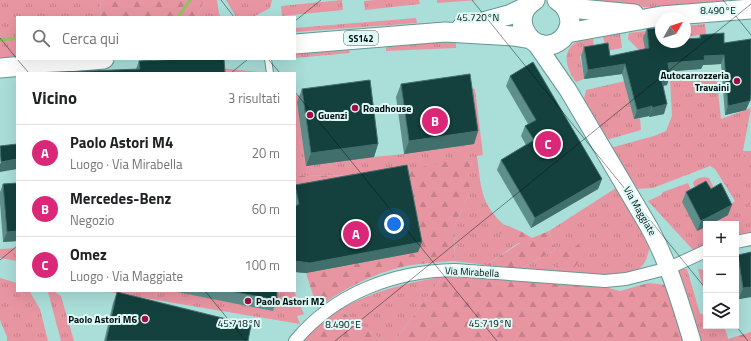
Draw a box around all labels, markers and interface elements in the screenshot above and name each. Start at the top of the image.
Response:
text: 8.490°E [700,3,736,18]
text: 45.720°N [457,10,499,25]
north arrow [655,12,691,48]
search box [16,16,296,60]
icon: search [30,27,52,49]
text: Cerca qui [62,27,119,50]
road number: SS142 [344,31,378,45]
place label: Autocarrozzeria Travaini [661,68,729,95]
marker: Autocarrozzeria Travaini [732,76,742,86]
text: Vicino [32,85,77,111]
text: 3 risultati [228,88,280,108]
place label: Roadhouse [363,101,411,116]
marker: Roadhouse [350,103,360,113]
pin: B [422,106,448,136]
place label: Guenzi [318,108,347,123]
marker: Guenzi [305,110,315,120]
pin: C [535,129,561,159]
text: Paolo Astori M4 [70,131,173,154]
text: A [41,143,49,163]
text: 20 m [252,143,280,163]
text: Luogo · Via Mirabella [70,154,183,174]
street label: Via Maggiate [620,184,660,238]
text: Mercedes-Benz [70,187,171,210]
text: B [41,199,49,219]
text: 60 m [252,199,280,219]
text: Negozio [70,210,114,230]
your location [384,214,404,234]
pin: A [343,219,369,249]
map controls [703,221,739,329]
button: + [703,221,739,257]
text: Omez [70,243,107,266]
text: C [41,255,49,275]
text: 100 m [244,255,280,275]
button: − [703,257,739,293]
street label: Via Mirabella [445,263,499,281]
text: Luogo · Via Maggiate [70,266,183,286]
button: layers [703,293,739,329]
place label: Paolo Astori M2 [256,294,325,309]
marker: Paolo Astori M2 [243,296,253,306]
place label: Paolo Astori M6 [68,312,137,327]
marker: Paolo Astori M6 [140,314,150,324]
text: 45.718°N [218,316,260,331]
text: 45.719°N [469,316,511,331]
text: 8.490°E [325,317,361,332]

